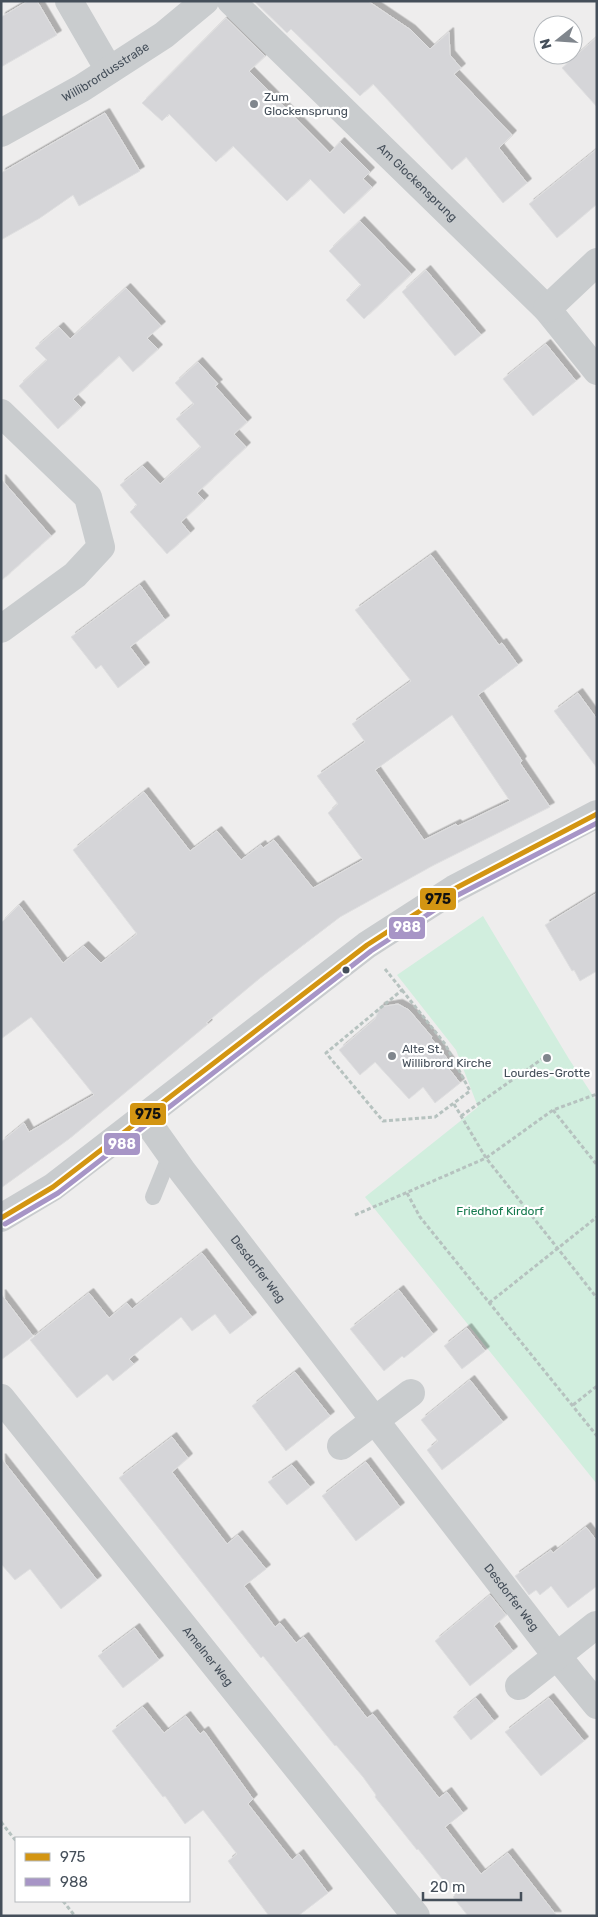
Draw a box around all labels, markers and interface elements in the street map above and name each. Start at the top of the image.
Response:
north arrow [533,15,583,65]
text: N [536,36,556,51]
street label: Willibrordusstraße [59,39,152,105]
place label: Zum Glockensprung [264,90,348,118]
marker: Zum Glockensprung [248,98,260,110]
street label: Am Glockensprung [374,141,460,224]
line badge: 975 [419,887,457,911]
text: 975 [425,891,451,908]
line badge: 988 [388,916,426,940]
text: 988 [393,919,421,936]
unlabelled marker [341,965,351,975]
place label: Alte St. Willibrord Kirche [402,1042,492,1070]
marker: Alte St. Willibrord Kirche [386,1050,398,1062]
marker: Lourdes-Grotte [541,1052,553,1064]
place label: Lourdes-Grotte [504,1066,590,1080]
line badge: 975 [129,1102,167,1126]
text: 975 [135,1106,161,1123]
line badge: 988 [103,1132,141,1156]
text: 988 [108,1136,136,1153]
park label: Friedhof Kirdorf [456,1204,544,1218]
street label: Desdorfer Weg [228,1233,288,1305]
street label: Desdorfer Weg [481,1561,542,1634]
street label: Amelner Weg [180,1624,236,1689]
legend [15,1837,190,1902]
text: 975 [60,1848,86,1866]
scale bar [423,1870,520,1902]
text: 988 [60,1873,88,1891]
text: 20 m [430,1878,465,1896]

